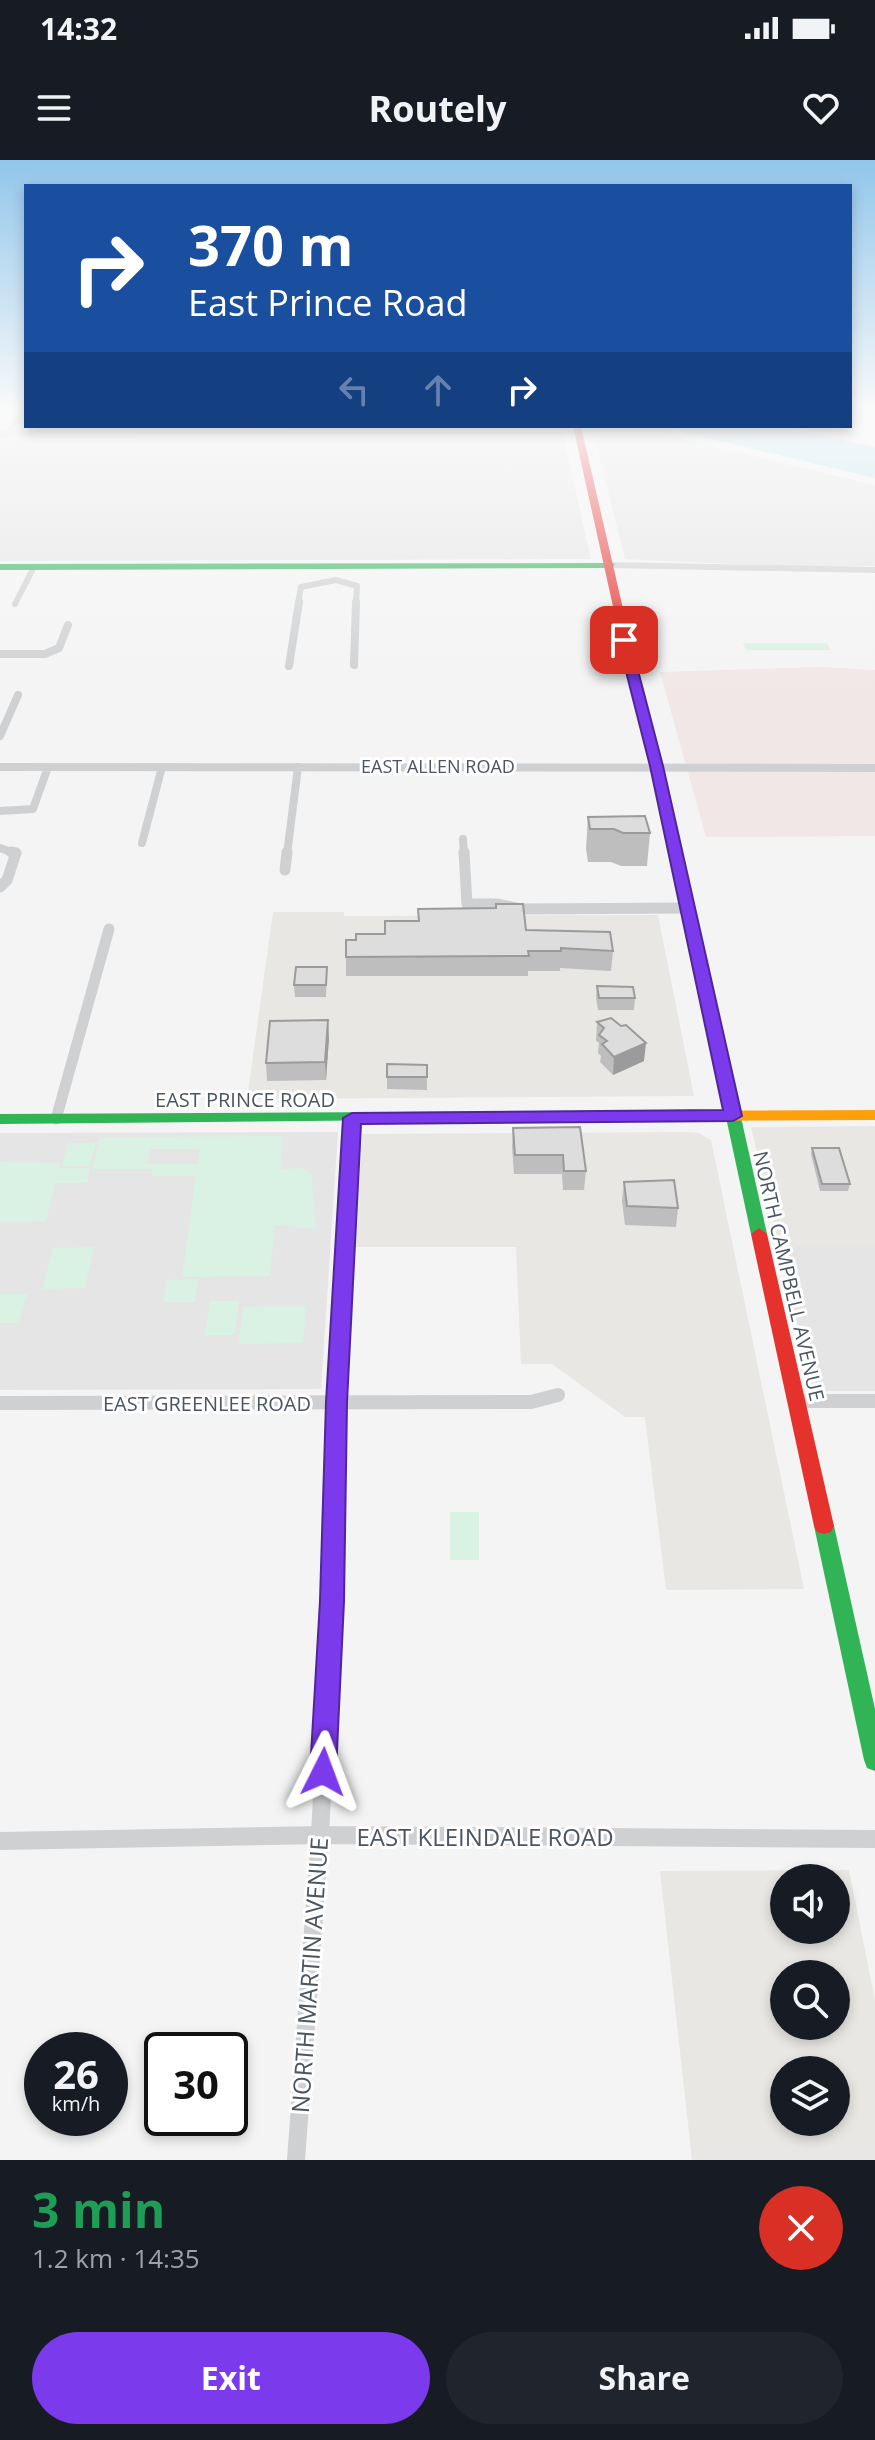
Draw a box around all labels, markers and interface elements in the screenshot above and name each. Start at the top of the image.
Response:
text: 14:32 [40,8,117,49]
text: Routely [368,84,507,133]
icon: menu [32,86,76,130]
icon: heart [799,86,843,130]
text: 370 m [188,206,354,282]
icon: right [56,216,160,320]
text: East Prince Road [188,278,468,327]
icon: left [332,368,376,412]
icon: ahead [416,368,460,412]
icon: right [500,368,544,412]
pin [590,606,658,674]
icon: arrive [602,618,646,662]
street label: EAST ALLEN ROAD [361,754,515,778]
street label: EAST PRINCE ROAD [155,1086,335,1113]
street label: NORTH CAMPBELL AVENUE [747,1148,831,1404]
street label: EAST GREENLEE ROAD [103,1390,311,1417]
position arrow [281,1730,365,1814]
street label: EAST KLEINDALE ROAD [356,1820,614,1853]
street label: NORTH MARTIN AVENUE [283,1836,335,2114]
map controls [770,1864,850,2136]
button: sound [770,1864,850,1944]
button: search [770,1960,850,2040]
speed limit sign: 30 [144,2032,248,2136]
text: 26 [53,2046,99,2101]
button: layers [770,2056,850,2136]
text: km/h [52,2090,100,2117]
text: 3 min [32,2177,165,2242]
button: close [759,2186,843,2270]
text: 1.2 km · 14:35 [32,2240,200,2276]
button: Exit [32,2332,430,2424]
button: Share [446,2332,843,2424]

